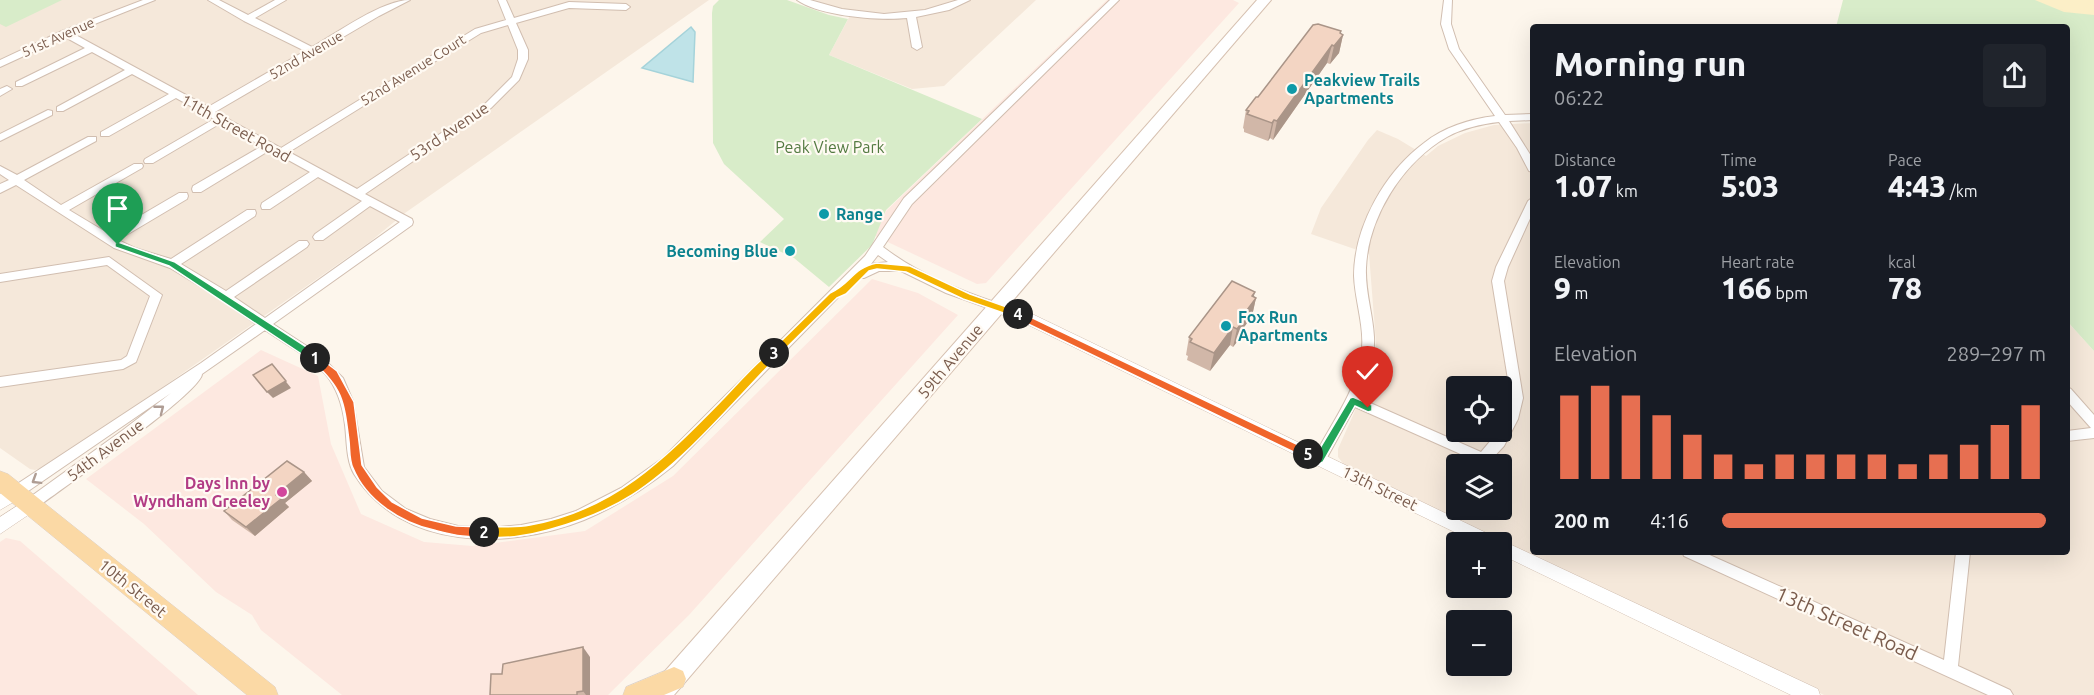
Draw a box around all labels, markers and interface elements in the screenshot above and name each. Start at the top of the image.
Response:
street label: 51st Avenue [19,14,97,60]
street label: 52nd Avenue [266,27,346,83]
street label: 52nd Avenue Court [357,31,469,109]
button: share [1983,44,2046,107]
text: Morning run [1554,45,1746,82]
place label: Peakview Trails Apartments [1304,71,1420,107]
marker: Peakview Trails Apartments [1285,82,1299,96]
text: 06:22 [1554,86,1604,109]
street label: 11th Street Road [178,90,294,166]
street label: 53rd Avenue [406,98,492,164]
park label: Peak View Park [775,138,885,156]
text: Distance [1554,151,1616,169]
text: Time [1721,151,1757,169]
text: Pace [1888,151,1922,169]
text: 1.07 [1554,169,1612,203]
text: 5:03 [1721,169,1779,203]
text: 4:43 [1888,169,1946,203]
text: km [1612,182,1638,200]
text: /km [1946,182,1978,200]
pin [92,183,143,245]
icon: arrive [101,192,134,225]
place label: Range [836,205,883,223]
marker: Range [817,207,831,221]
place label: Becoming Blue [666,242,778,260]
marker: Becoming Blue [783,244,797,258]
text: Elevation [1554,253,1621,271]
text: Heart rate [1721,253,1795,271]
text: kcal [1888,253,1916,271]
text: 9 [1554,271,1571,305]
text: 166 [1721,271,1772,305]
text: 78 [1888,271,1922,305]
text: m [1571,284,1588,302]
text: bpm [1772,284,1808,302]
pin: 4 [1003,299,1033,329]
text: 4 [1013,305,1023,323]
place label: Fox Run Apartments [1238,308,1328,344]
marker: Fox Run Apartments [1219,319,1233,333]
street label: 59th Avenue [914,320,986,402]
pin: 3 [759,338,789,368]
text: Elevation [1554,342,1637,365]
text: 289–297 m [1947,342,2046,365]
pin: 1 [300,343,330,373]
text: 3 [769,344,779,362]
pin [1342,346,1393,408]
text: 1 [310,349,320,367]
icon: check [1351,355,1384,388]
map controls [1446,376,1512,676]
button: locate [1446,376,1512,442]
one-way arrow [153,405,164,416]
street label: 54th Avenue [63,415,147,485]
pin: 5 [1293,439,1323,469]
text: 5 [1303,445,1313,463]
button: layers [1446,454,1512,520]
street label: 13th Street [1339,462,1421,514]
one-way arrow [32,472,42,484]
place label: Days Inn by Wyndham Greeley [133,474,271,510]
marker: Days Inn by Wyndham Greeley [275,485,289,499]
text: 200 m [1554,509,1610,532]
text: 4:16 [1650,509,1689,532]
pin: 2 [469,517,499,547]
text: 2 [479,523,489,541]
button: + [1446,532,1512,598]
street label: 10th Street [96,555,171,621]
street label: 13th Street Road [1772,581,1922,665]
button: − [1446,610,1512,676]

